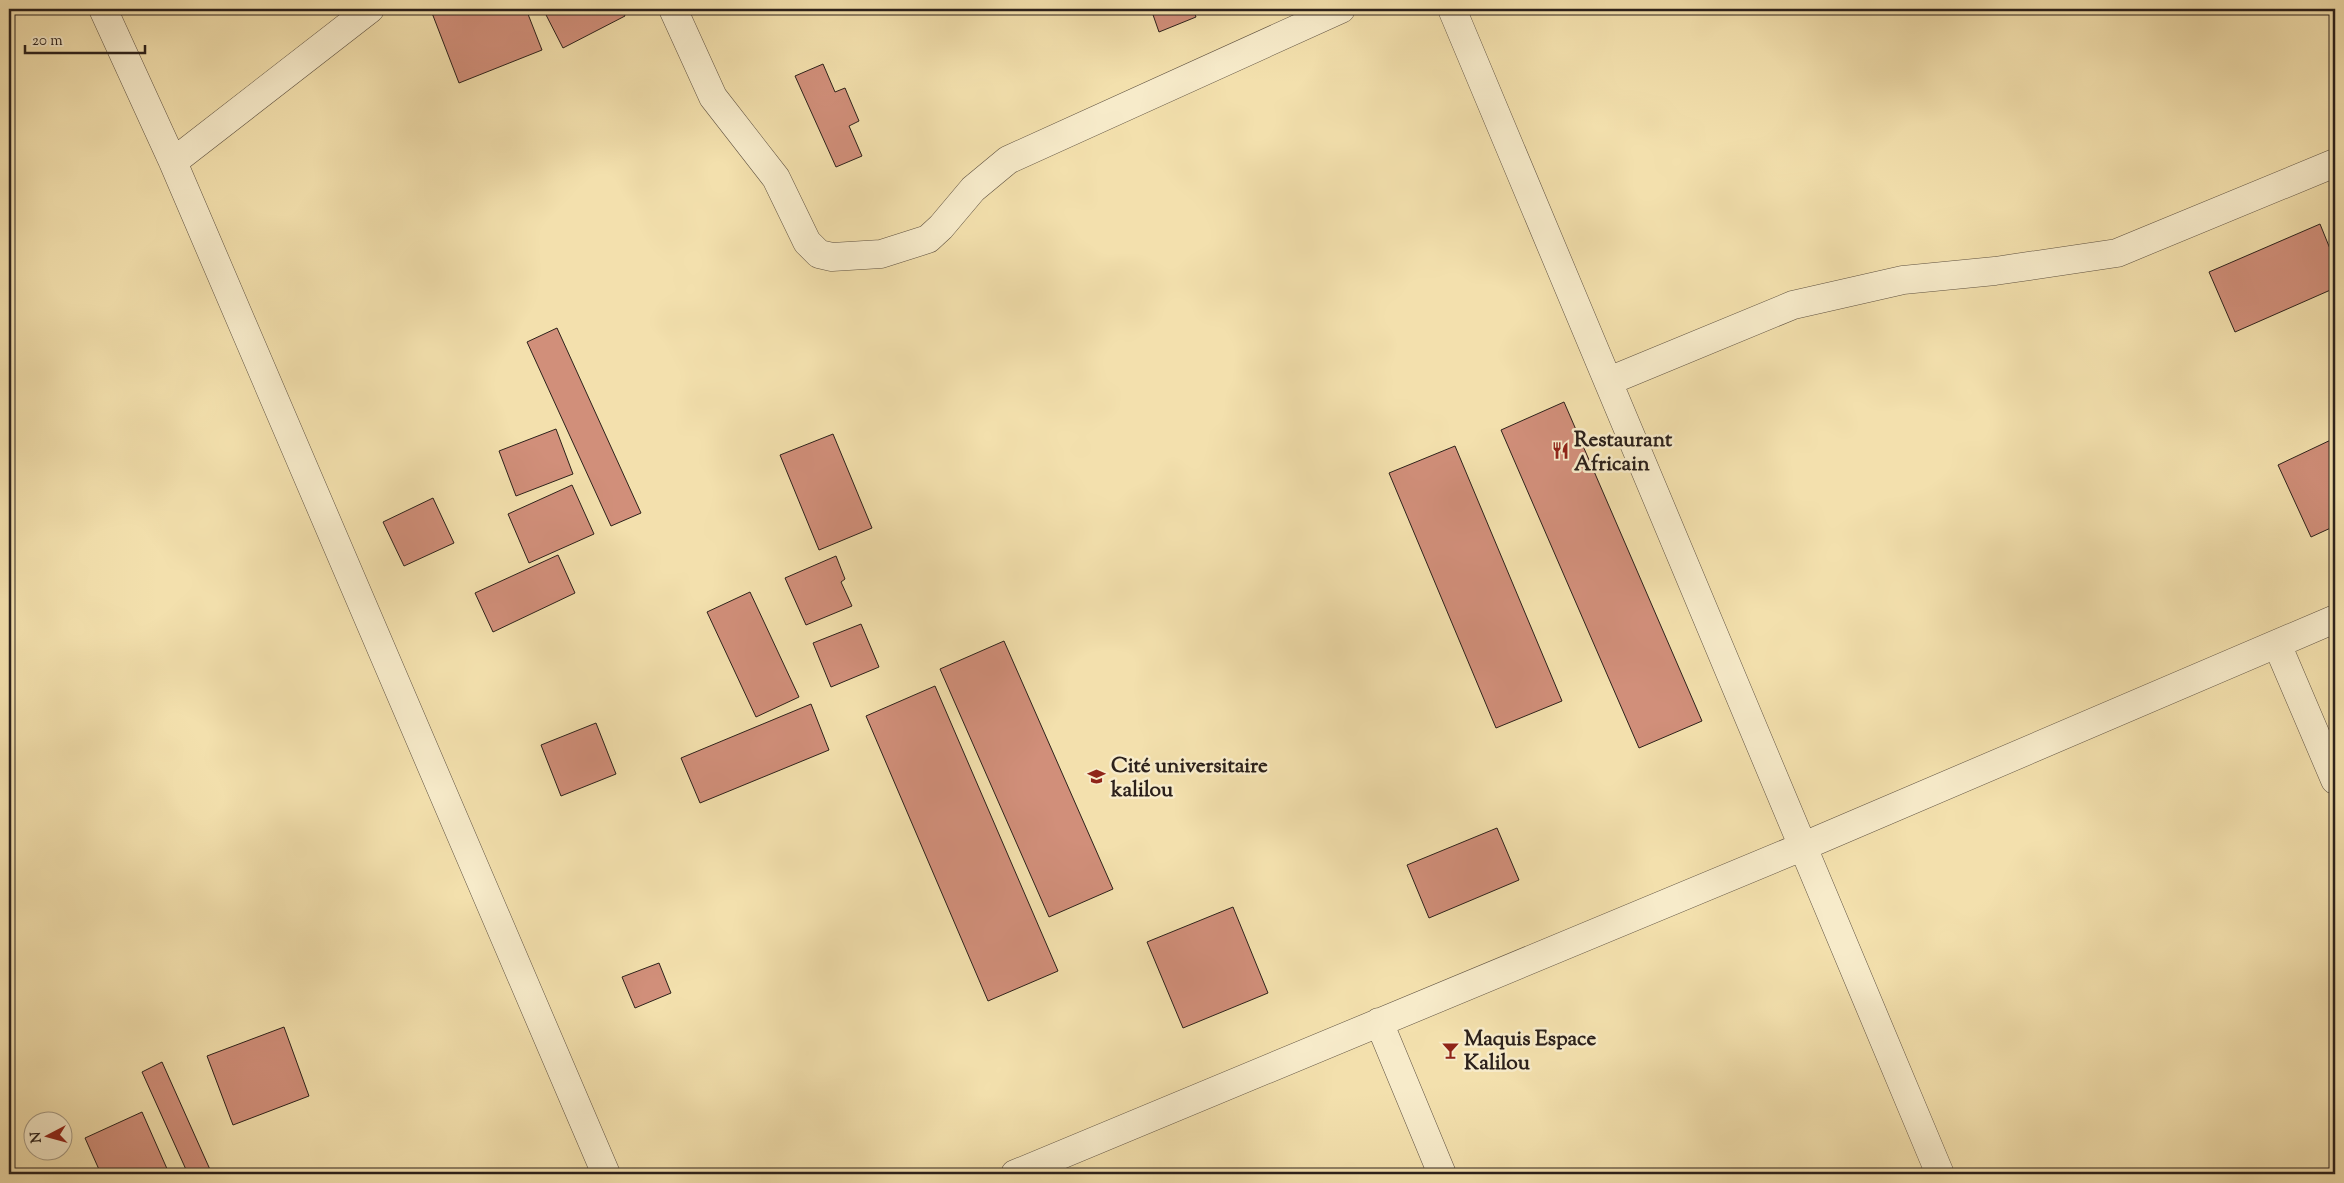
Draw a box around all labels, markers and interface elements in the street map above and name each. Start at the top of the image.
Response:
scale bar [25,22,145,54]
text: 20 m [32,31,63,52]
place label: Restaurant Africain [1574,426,1673,480]
restaurant icon: Restaurant Africain [1550,441,1570,461]
place label: Cité universitaire kalilou [1110,752,1268,806]
school or university icon: Cité universitaire kalilou [1087,767,1107,787]
place label: Maquis Espace Kalilou [1464,1025,1596,1079]
bar icon: Maquis Espace Kalilou [1440,1040,1460,1060]
north arrow [22,1110,72,1160]
text: N [27,1131,48,1144]

